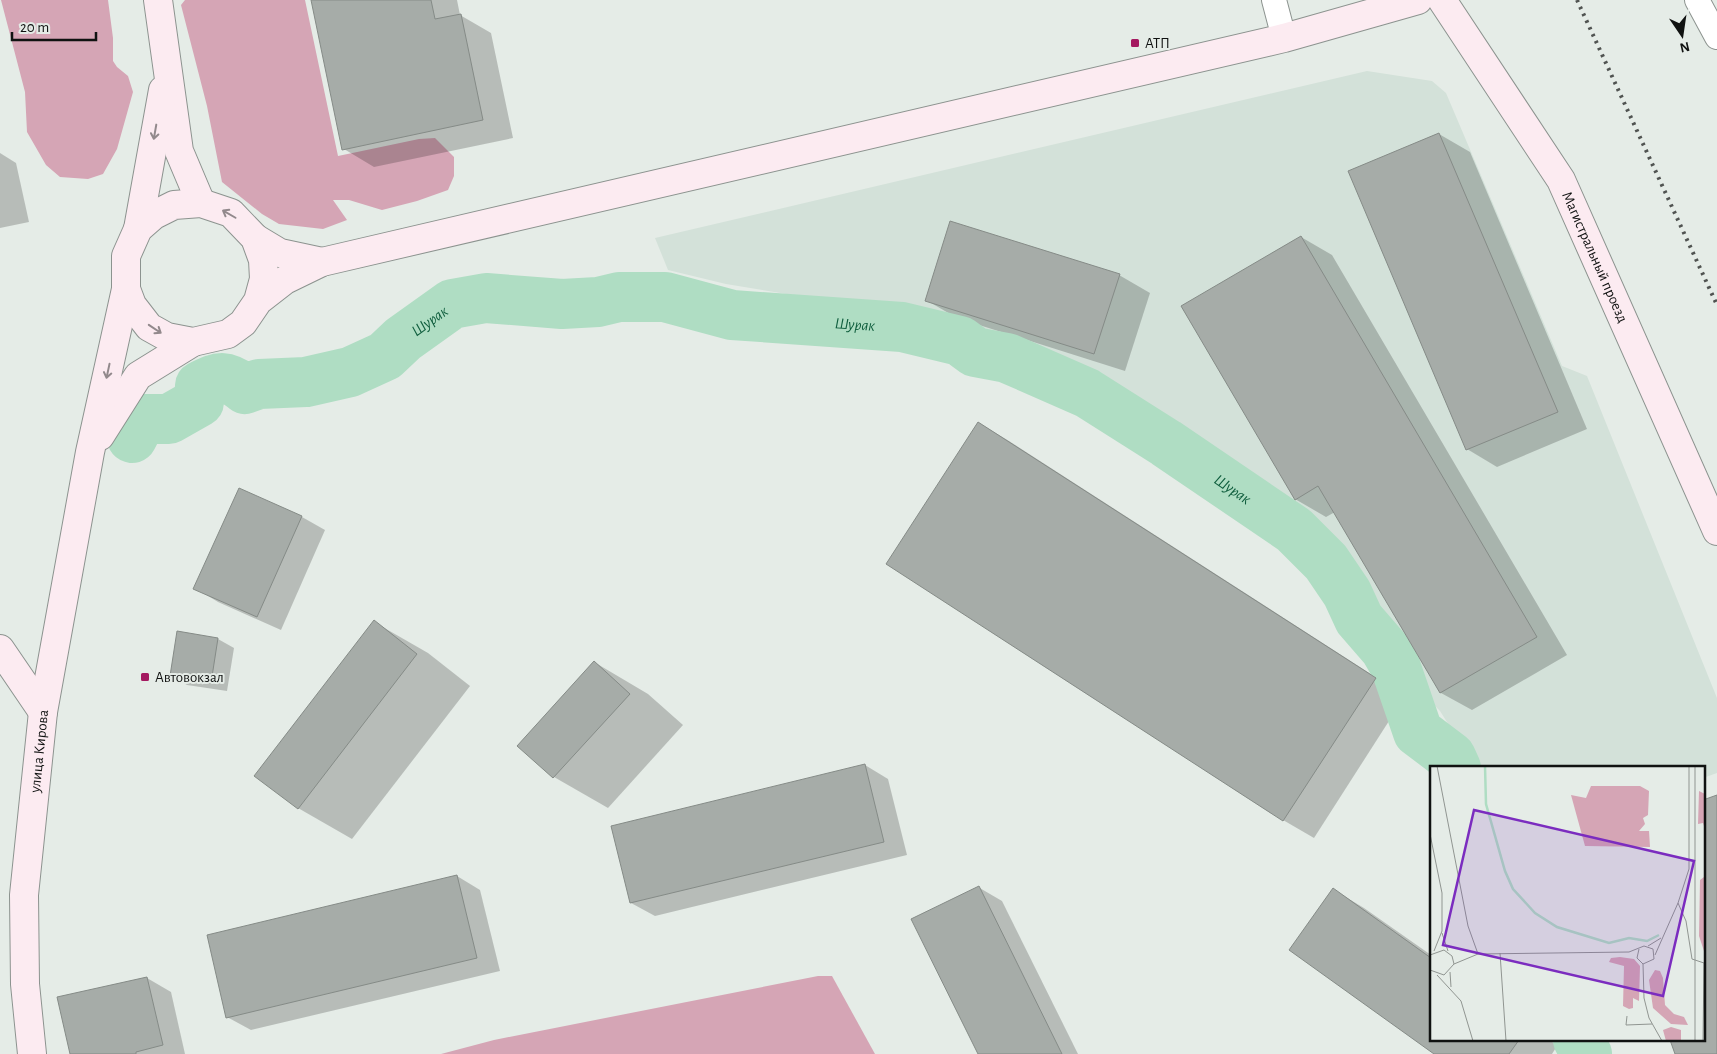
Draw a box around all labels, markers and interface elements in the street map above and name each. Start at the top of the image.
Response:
scale bar [12,10,96,42]
north arrow [1657,10,1707,60]
text: 20 m [20,20,49,35]
place label: АТП [1145,36,1170,51]
marker: АТП [1129,37,1141,49]
text: N [1678,39,1691,55]
one-way arrow [150,123,160,139]
street label: Магистральный проезд [1559,189,1630,325]
one-way arrow [222,209,237,219]
water label: Шурак [409,303,451,339]
water label: Шурак [834,315,876,334]
one-way arrow [148,324,162,335]
one-way arrow [103,363,112,379]
water label: Шурак [1211,472,1254,508]
place label: Автовокзал [155,670,224,685]
marker: Автовокзал [139,671,151,683]
street label: улица Кирова [28,709,51,794]
inset map [1430,766,1704,1042]

